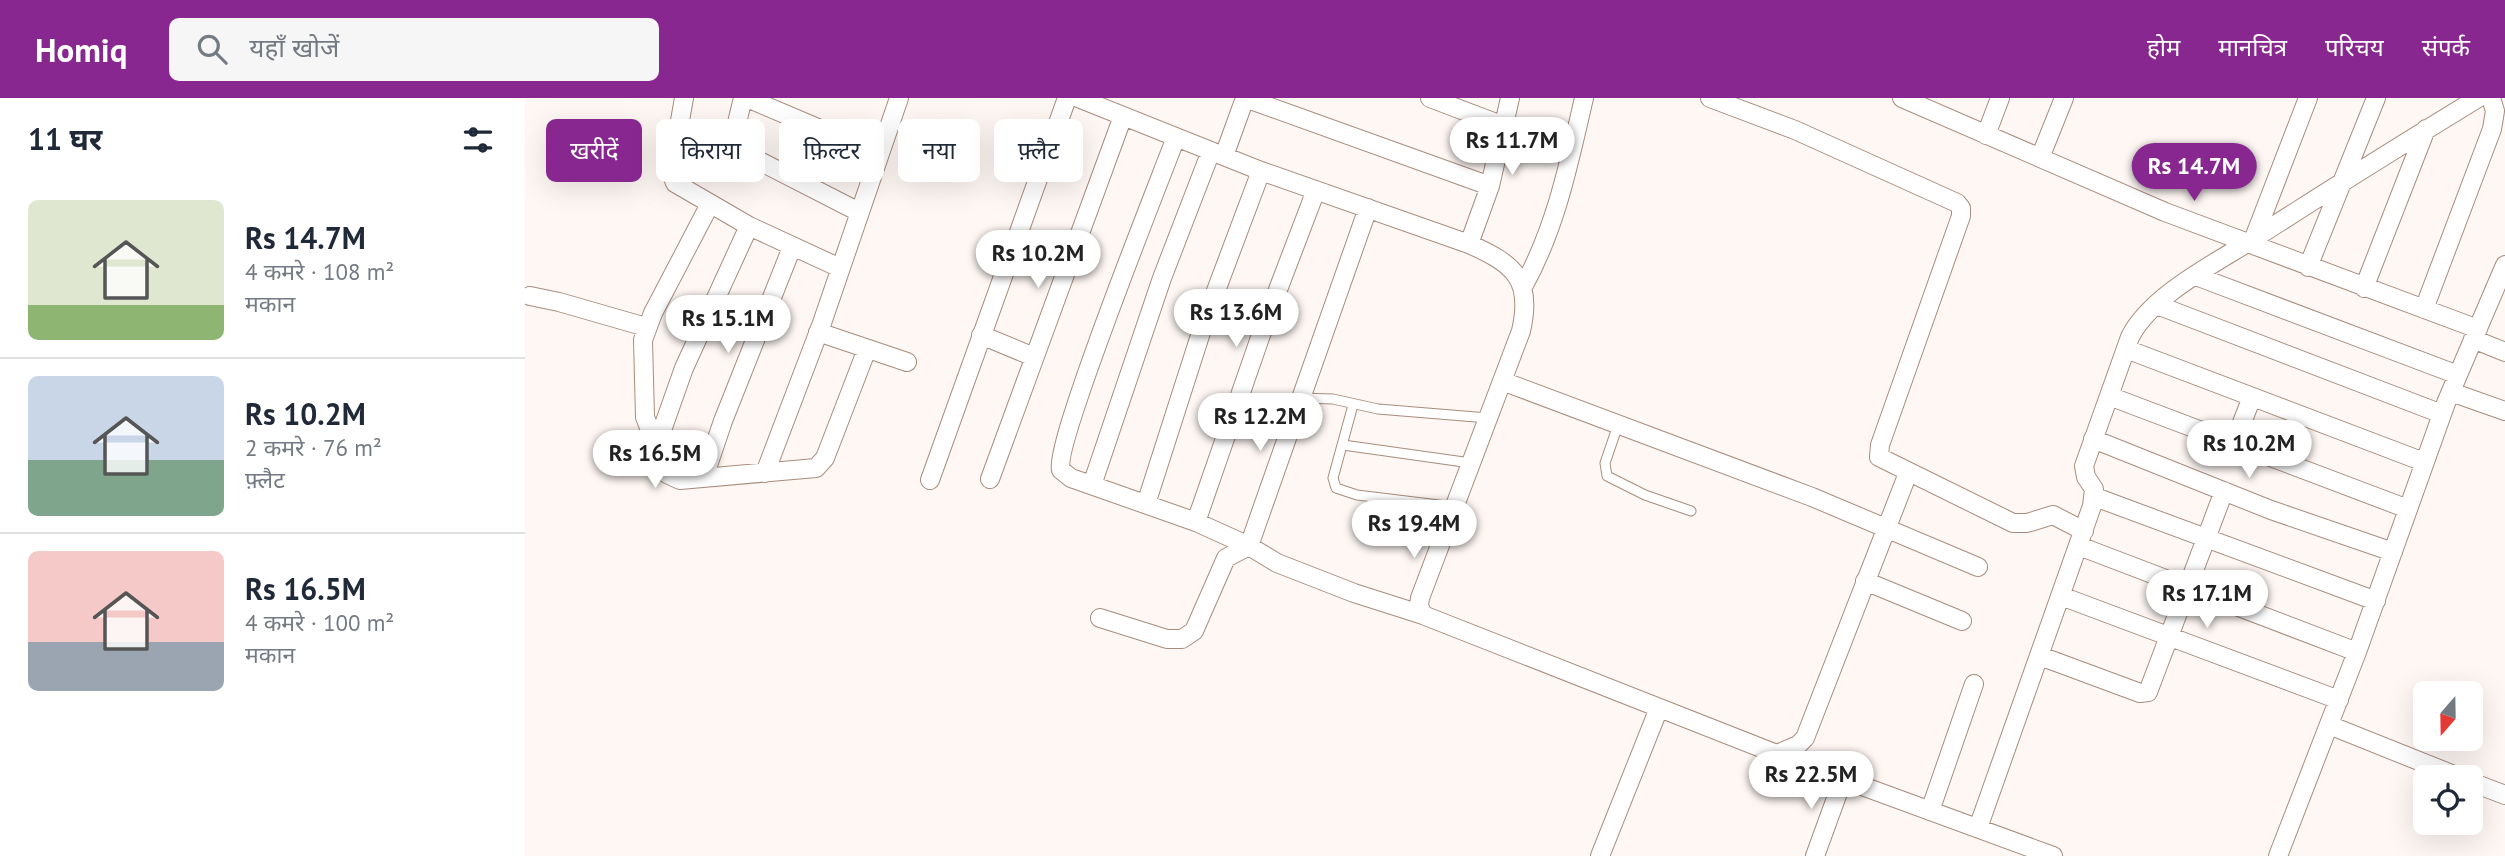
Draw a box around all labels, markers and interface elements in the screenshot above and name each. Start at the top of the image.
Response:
search box [169,18,659,81]
text: Homiq [35,28,127,71]
icon: search [193,30,231,68]
text: यहाँ खोजें [249,31,339,64]
text: होम [2147,32,2180,63]
text: मानचित्र [2218,32,2287,63]
text: परिचय [2325,32,2384,63]
text: संपर्क [2422,32,2470,63]
pin: Rs 11.7M [1440,118,1584,177]
text: 11 घर [28,119,102,158]
chip: खरीदें [546,119,642,182]
chip: किराया [656,119,765,182]
chip: फ़िल्टर [779,119,884,182]
chip: नया [898,119,980,182]
chip: फ़्लैट [994,119,1083,182]
icon: filters [459,121,497,159]
text: Rs 11.7M [1466,125,1558,154]
pin: Rs 14.7M [2122,144,2266,203]
text: Rs 14.7M [2148,151,2240,180]
text: Rs 14.7M [245,218,366,257]
icon: home [84,228,168,312]
pin: Rs 10.2M [966,230,1110,290]
text: Rs 10.2M [992,238,1084,267]
text: 4 कमरे · 108 m² [245,257,394,286]
text: मकान [245,289,295,318]
pin: Rs 13.6M [1164,289,1308,349]
pin: Rs 15.1M [656,296,800,355]
text: Rs 13.6M [1190,297,1282,326]
text: Rs 15.1M [682,303,774,332]
text: Rs 10.2M [245,394,366,433]
pin: Rs 12.2M [1188,394,1332,453]
text: Rs 12.2M [1214,401,1306,430]
icon: home [84,404,168,488]
pin: Rs 10.2M [2177,420,2321,480]
text: Rs 10.2M [2203,428,2295,457]
pin: Rs 16.5M [583,430,727,490]
text: 2 कमरे · 76 m² [245,433,382,462]
text: Rs 16.5M [609,438,701,467]
text: फ़्लैट [245,465,285,494]
pin: Rs 19.4M [1342,500,1486,560]
text: Rs 19.4M [1368,508,1460,537]
text: Rs 16.5M [245,569,366,608]
pin: Rs 17.1M [2135,570,2279,630]
text: Rs 17.1M [2162,578,2252,607]
icon: home [84,579,168,663]
text: 4 कमरे · 100 m² [245,608,394,637]
text: मकान [245,640,295,669]
north arrow [2413,681,2483,751]
map controls [2413,681,2483,835]
pin: Rs 22.5M [1739,752,1883,811]
text: Rs 22.5M [1765,759,1857,788]
button: locate [2413,765,2483,835]

